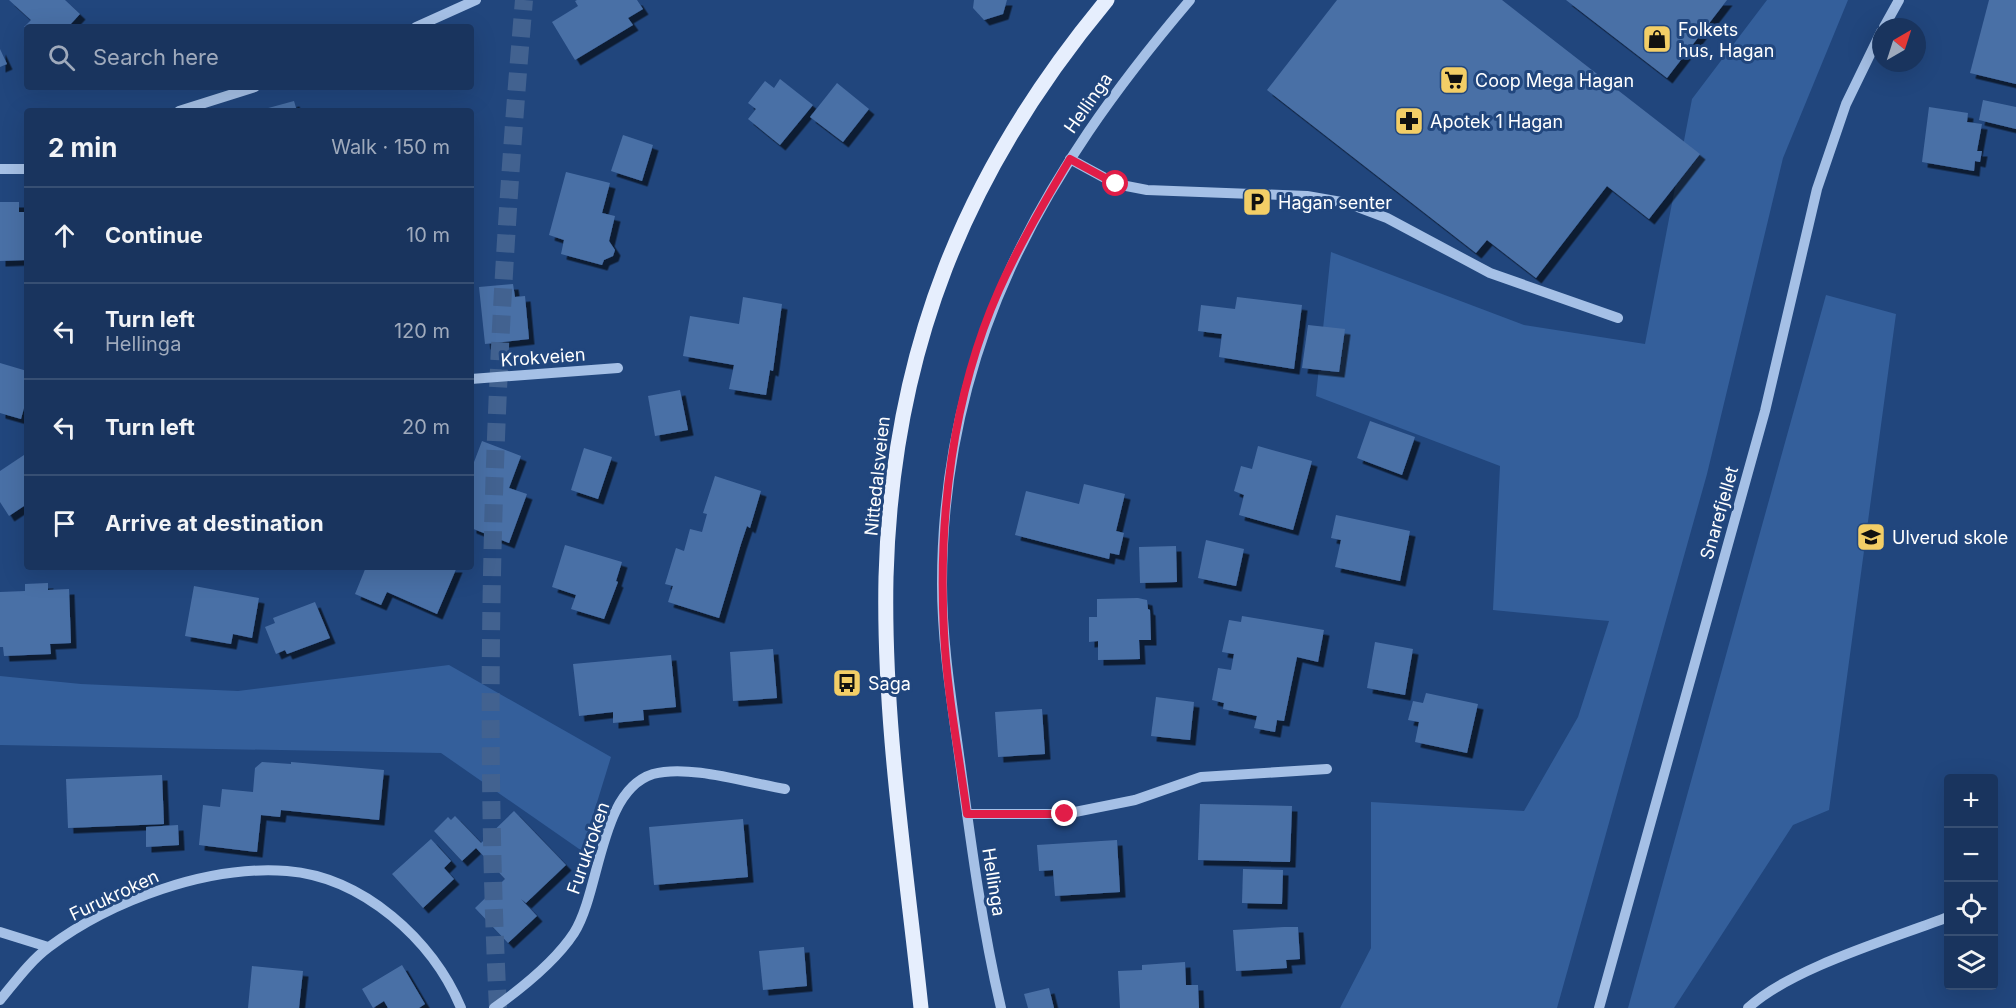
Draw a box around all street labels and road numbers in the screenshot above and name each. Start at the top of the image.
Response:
street label: Hellinga [1060,69,1116,137]
street label: Krokveien [500,344,586,370]
street label: Nittedalsveien [860,415,894,537]
street label: Snarefjellet [1696,464,1742,562]
street label: Furukroken [562,799,614,897]
street label: Hellinga [978,846,1010,918]
street label: Furukroken [66,865,162,925]

